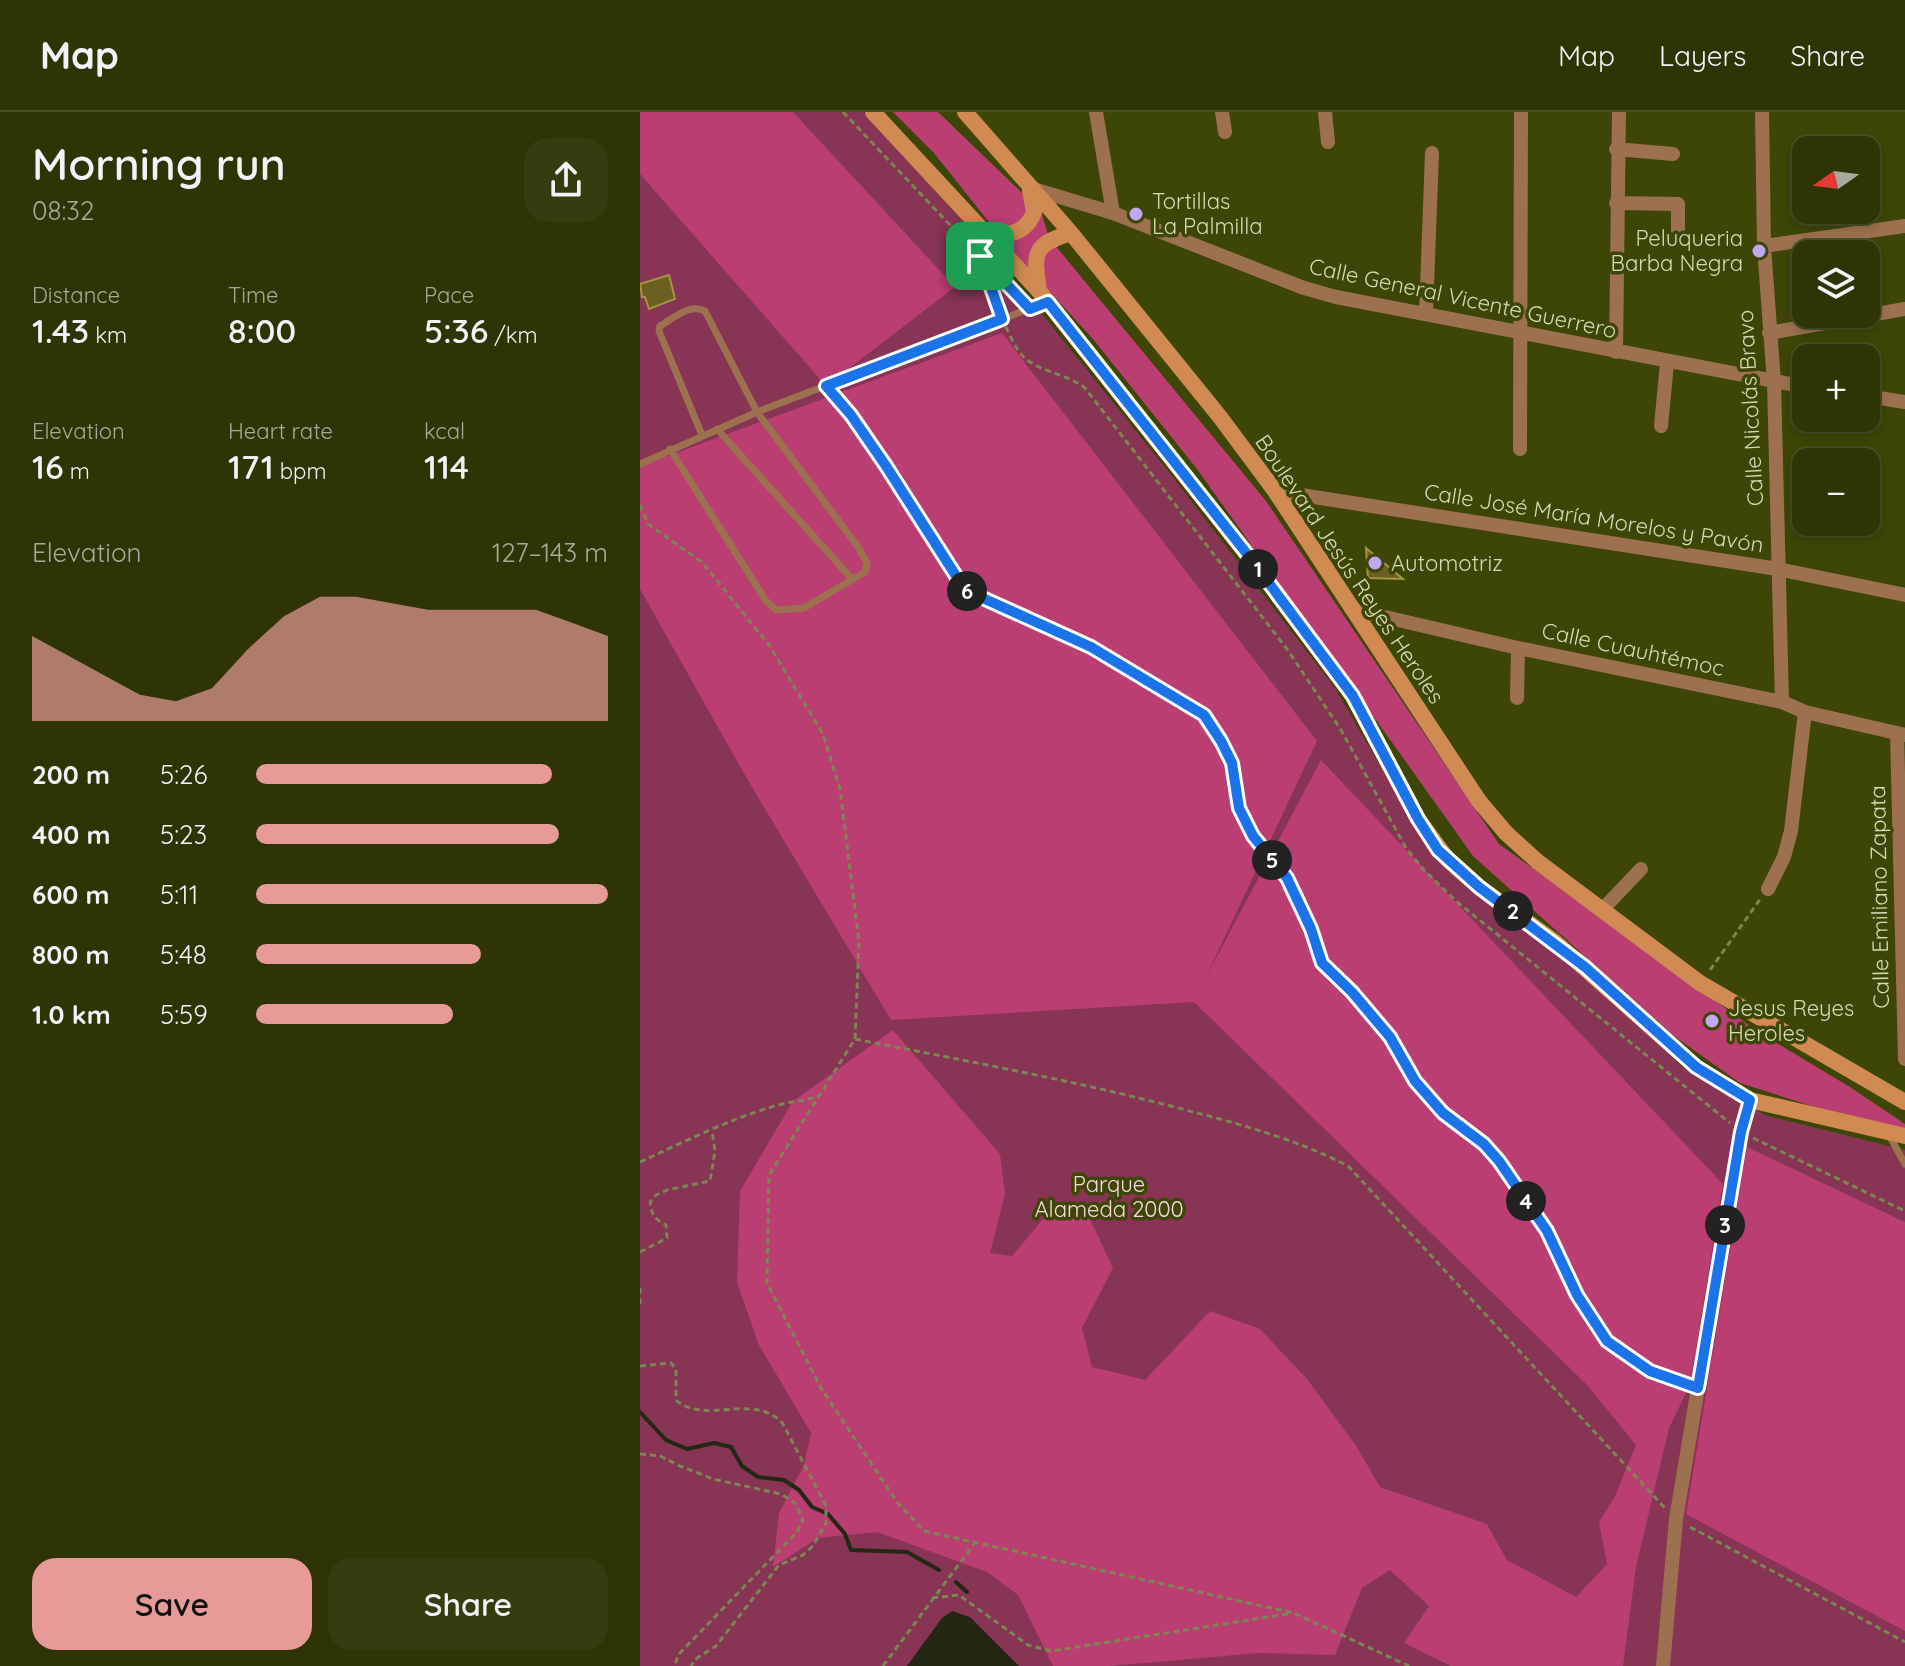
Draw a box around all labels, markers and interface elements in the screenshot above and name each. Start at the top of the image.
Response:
text: Map [40,31,119,79]
text: Map [1558,38,1615,73]
text: Layers [1659,38,1746,73]
text: Share [1790,38,1865,73]
text: Morning run [32,136,286,191]
north arrow [1792,136,1880,224]
map controls [1792,136,1880,536]
button: share [524,138,608,222]
place label: Tortillas La Palmilla [1152,187,1263,240]
text: 08:32 [32,194,94,227]
marker: Tortillas La Palmilla [1127,205,1145,223]
pin [946,222,1014,290]
place label: Peluqueria Barba Negra [1611,224,1743,277]
icon: arrive [958,234,1002,278]
button: layers [1792,240,1880,328]
marker: Peluqueria Barba Negra [1750,242,1768,260]
street label: Calle General Vicente Guerrero [1307,252,1619,344]
text: Distance [32,281,120,309]
text: Time [228,281,279,309]
text: Pace [424,281,474,309]
text: 1.43 [32,309,89,352]
text: 8:00 [228,309,296,352]
text: 5:36 [424,309,488,352]
street label: Calle Nicolás Bravo [1731,309,1769,507]
text: km [89,321,127,349]
text: /km [488,321,538,349]
button: + [1792,344,1880,432]
text: Elevation [32,417,125,445]
text: Heart rate [228,417,333,445]
text: kcal [424,417,465,445]
street label: Boulevard Jesús Reyes Heroles [1249,429,1451,709]
text: 16 [32,445,64,488]
text: 171 [228,445,274,488]
text: 114 [424,445,469,488]
button: − [1792,448,1880,536]
text: m [64,457,90,485]
text: bpm [274,457,326,485]
street label: Calle José María Morelos y Pavón [1422,477,1766,559]
text: Elevation [32,536,142,569]
text: 127–143 m [492,536,608,569]
pin: 1 [1238,549,1278,589]
place label: Automotriz [1391,549,1503,577]
marker: Automotriz [1366,554,1384,572]
text: 1 [1254,555,1262,583]
pin: 6 [947,571,987,611]
text: 6 [961,577,973,605]
street label: Calle Cuauhtémoc [1539,616,1727,682]
text: 200 m [32,758,110,791]
text: 5:26 [160,758,207,791]
street label: Calle Emiliano Zapata [1863,785,1895,1009]
text: 400 m [32,818,110,851]
text: 5:23 [160,818,207,851]
pin: 5 [1252,840,1292,880]
text: 5 [1266,846,1278,874]
text: 600 m [32,878,110,911]
text: 5:11 [160,878,198,911]
pin: 2 [1493,891,1533,931]
text: 2 [1507,897,1519,925]
text: 800 m [32,938,109,971]
text: 5:48 [160,938,207,971]
place label: Jesus Reyes Heroles [1728,994,1854,1047]
text: 1.0 km [32,998,111,1031]
text: 5:59 [160,998,208,1031]
marker: Jesus Reyes Heroles [1703,1012,1721,1030]
park label: Parque Alameda 2000 [1034,1170,1184,1223]
pin: 4 [1506,1181,1546,1221]
text: 4 [1520,1187,1532,1215]
pin: 3 [1705,1205,1745,1245]
text: 3 [1719,1211,1731,1239]
button: Save [32,1558,312,1650]
button: Share [328,1558,608,1650]

